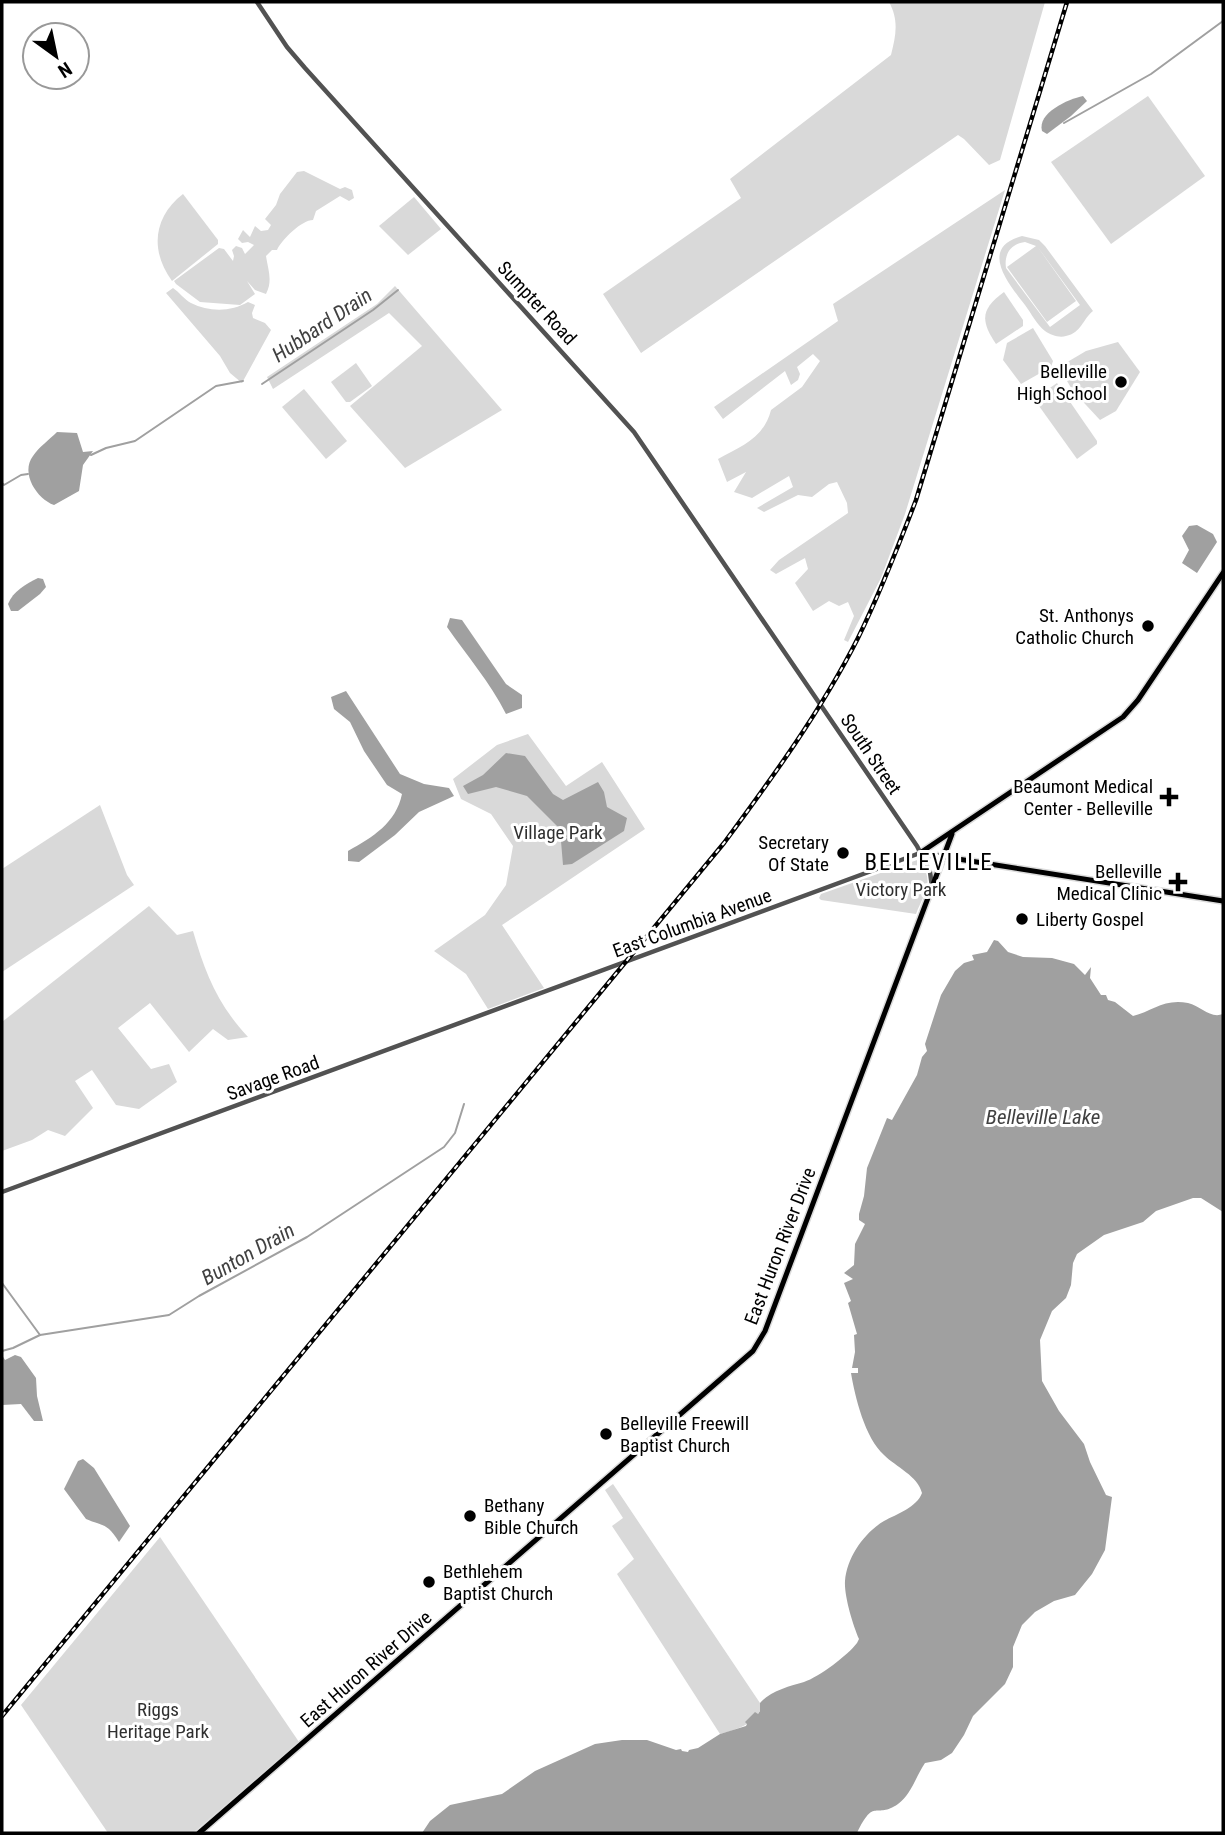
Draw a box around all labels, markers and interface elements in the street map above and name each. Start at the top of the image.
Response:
north arrow [21,21,91,91]
text: N [54,57,76,83]
street label: Sumpter Road [493,257,581,349]
water label: Hubbard Drain [268,283,376,367]
place label: Belleville High School [1017,360,1107,405]
marker: Belleville High School [1113,374,1129,390]
place label: St. Anthonys Catholic Church [1015,604,1134,649]
marker: St. Anthonys Catholic Church [1140,618,1156,634]
street label: South Street [836,709,906,799]
place label: Beaumont Medical Center - Belleville [1013,775,1153,820]
marker: Beaumont Medical Center - Belleville [1159,787,1179,807]
park label: Village Park [513,821,603,844]
place label: Secretary Of State [758,831,829,876]
marker: Secretary Of State [835,845,851,861]
district label: BELLEVILLE [864,849,994,876]
place label: Belleville Medical Clinic [1057,860,1162,905]
marker: Belleville Medical Clinic [1168,872,1188,892]
park label: Victory Park [856,878,947,901]
street label: East Columbia Avenue [609,884,775,962]
place label: Liberty Gospel [1036,908,1144,931]
marker: Liberty Gospel [1014,911,1030,927]
street label: Savage Road [224,1051,322,1105]
water label: Belleville Lake [986,1105,1100,1129]
street label: East Huron River Drive [739,1164,821,1328]
water label: Bunton Drain [197,1218,299,1290]
place label: Belleville Freewill Baptist Church [620,1412,749,1457]
marker: Belleville Freewill Baptist Church [598,1426,614,1442]
place label: Bethany Bible Church [484,1494,578,1539]
marker: Bethany Bible Church [462,1508,478,1524]
place label: Bethlehem Baptist Church [443,1560,553,1605]
marker: Bethlehem Baptist Church [421,1574,437,1590]
street label: East Huron River Drive [296,1606,436,1732]
park label: Riggs Heritage Park [107,1698,209,1743]

